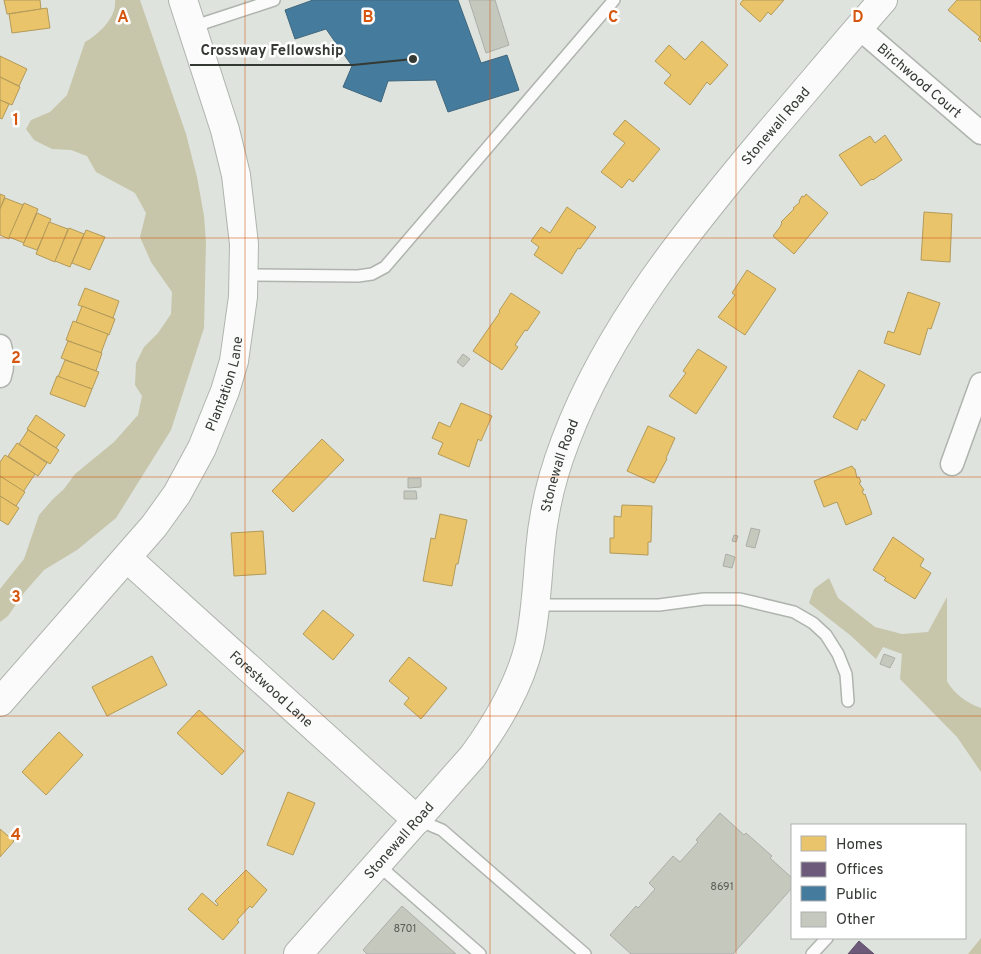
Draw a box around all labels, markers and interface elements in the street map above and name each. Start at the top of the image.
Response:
text: A [117,8,129,28]
text: B [362,8,374,28]
text: C [608,8,618,28]
text: D [852,8,864,28]
callout: Crossway Fellowship [190,35,353,65]
street label: Birchwood Court [873,40,964,122]
text: Crossway Fellowship [200,42,344,61]
street label: Stonewall Road [739,84,814,169]
text: 1 [13,111,19,131]
street label: Plantation Lane [203,335,247,434]
text: 2 [11,349,21,369]
street label: Stonewall Road [538,417,583,514]
text: 3 [11,588,21,608]
street label: Forestwood Lane [225,648,316,732]
street label: Stonewall Road [361,799,438,883]
legend [791,824,966,939]
text: 4 [11,826,21,846]
text: Homes [836,836,883,855]
text: Offices [836,861,883,880]
house number: 8691 [710,880,734,894]
text: Public [836,886,877,905]
text: Other [836,911,875,930]
house number: 8701 [393,922,417,936]

